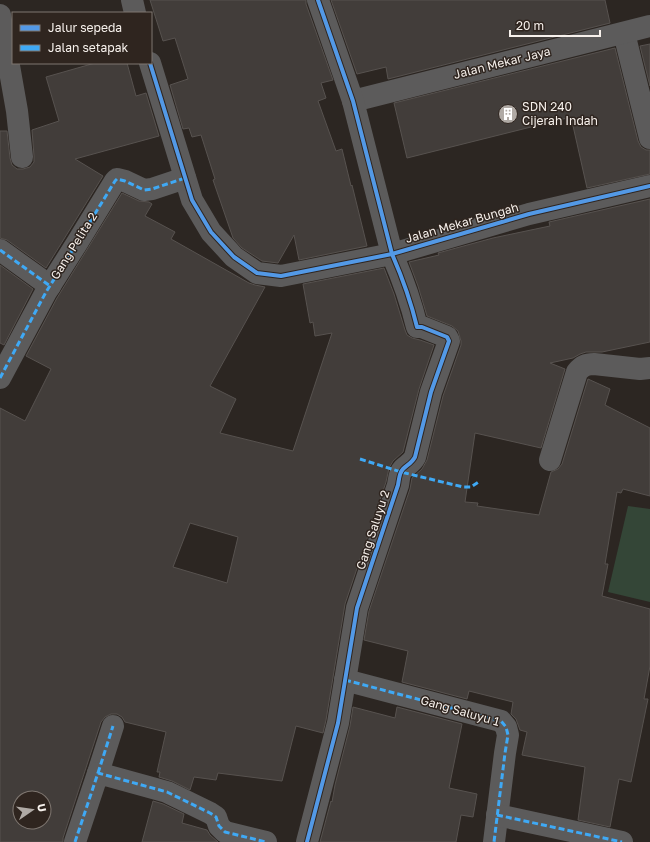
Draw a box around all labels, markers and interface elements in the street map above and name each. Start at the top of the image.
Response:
legend [12,12,152,64]
scale bar [510,12,600,38]
text: 20 m [516,18,544,33]
text: Jalur sepeda [48,20,122,35]
text: Jalan setapak [48,40,129,55]
street label: Jalan Mekar Jaya [452,43,552,82]
place label: SDN 240 Cijerah Indah [522,99,598,128]
building icon: SDN 240 Cijerah Indah [497,103,519,125]
street label: Jalan Mekar Bungah [404,199,520,246]
street label: Gang Pelita 2 [47,209,100,282]
street label: Gang Saluyu 2 [353,488,392,571]
street label: Gang Saluyu 1 [419,692,501,729]
north arrow [12,790,52,830]
text: U [35,802,49,813]

